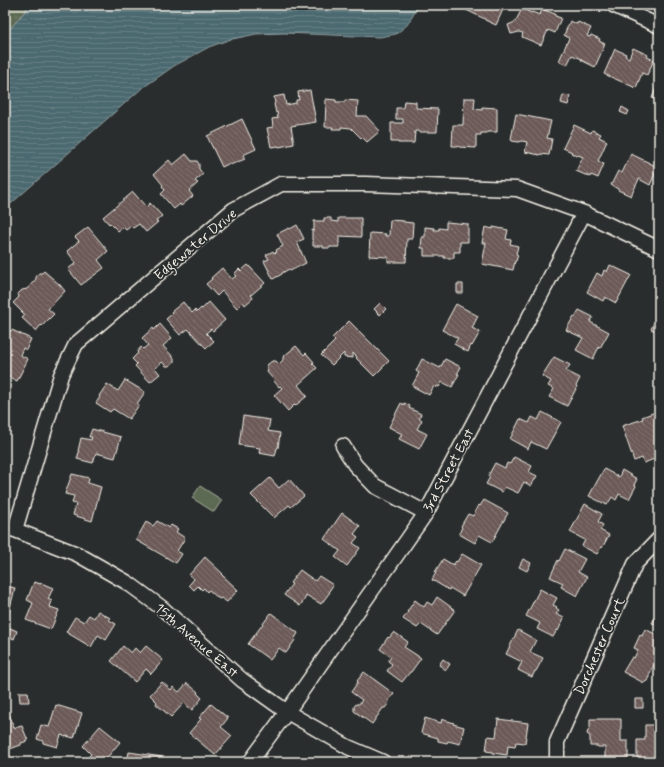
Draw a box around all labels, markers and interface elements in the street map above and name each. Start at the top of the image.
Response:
street label: Edgewater Drive [151,205,242,286]
street label: 3rd Street East [419,425,479,515]
street label: Dorchester Court [570,594,630,698]
street label: 15th Avenue East [151,600,242,682]

